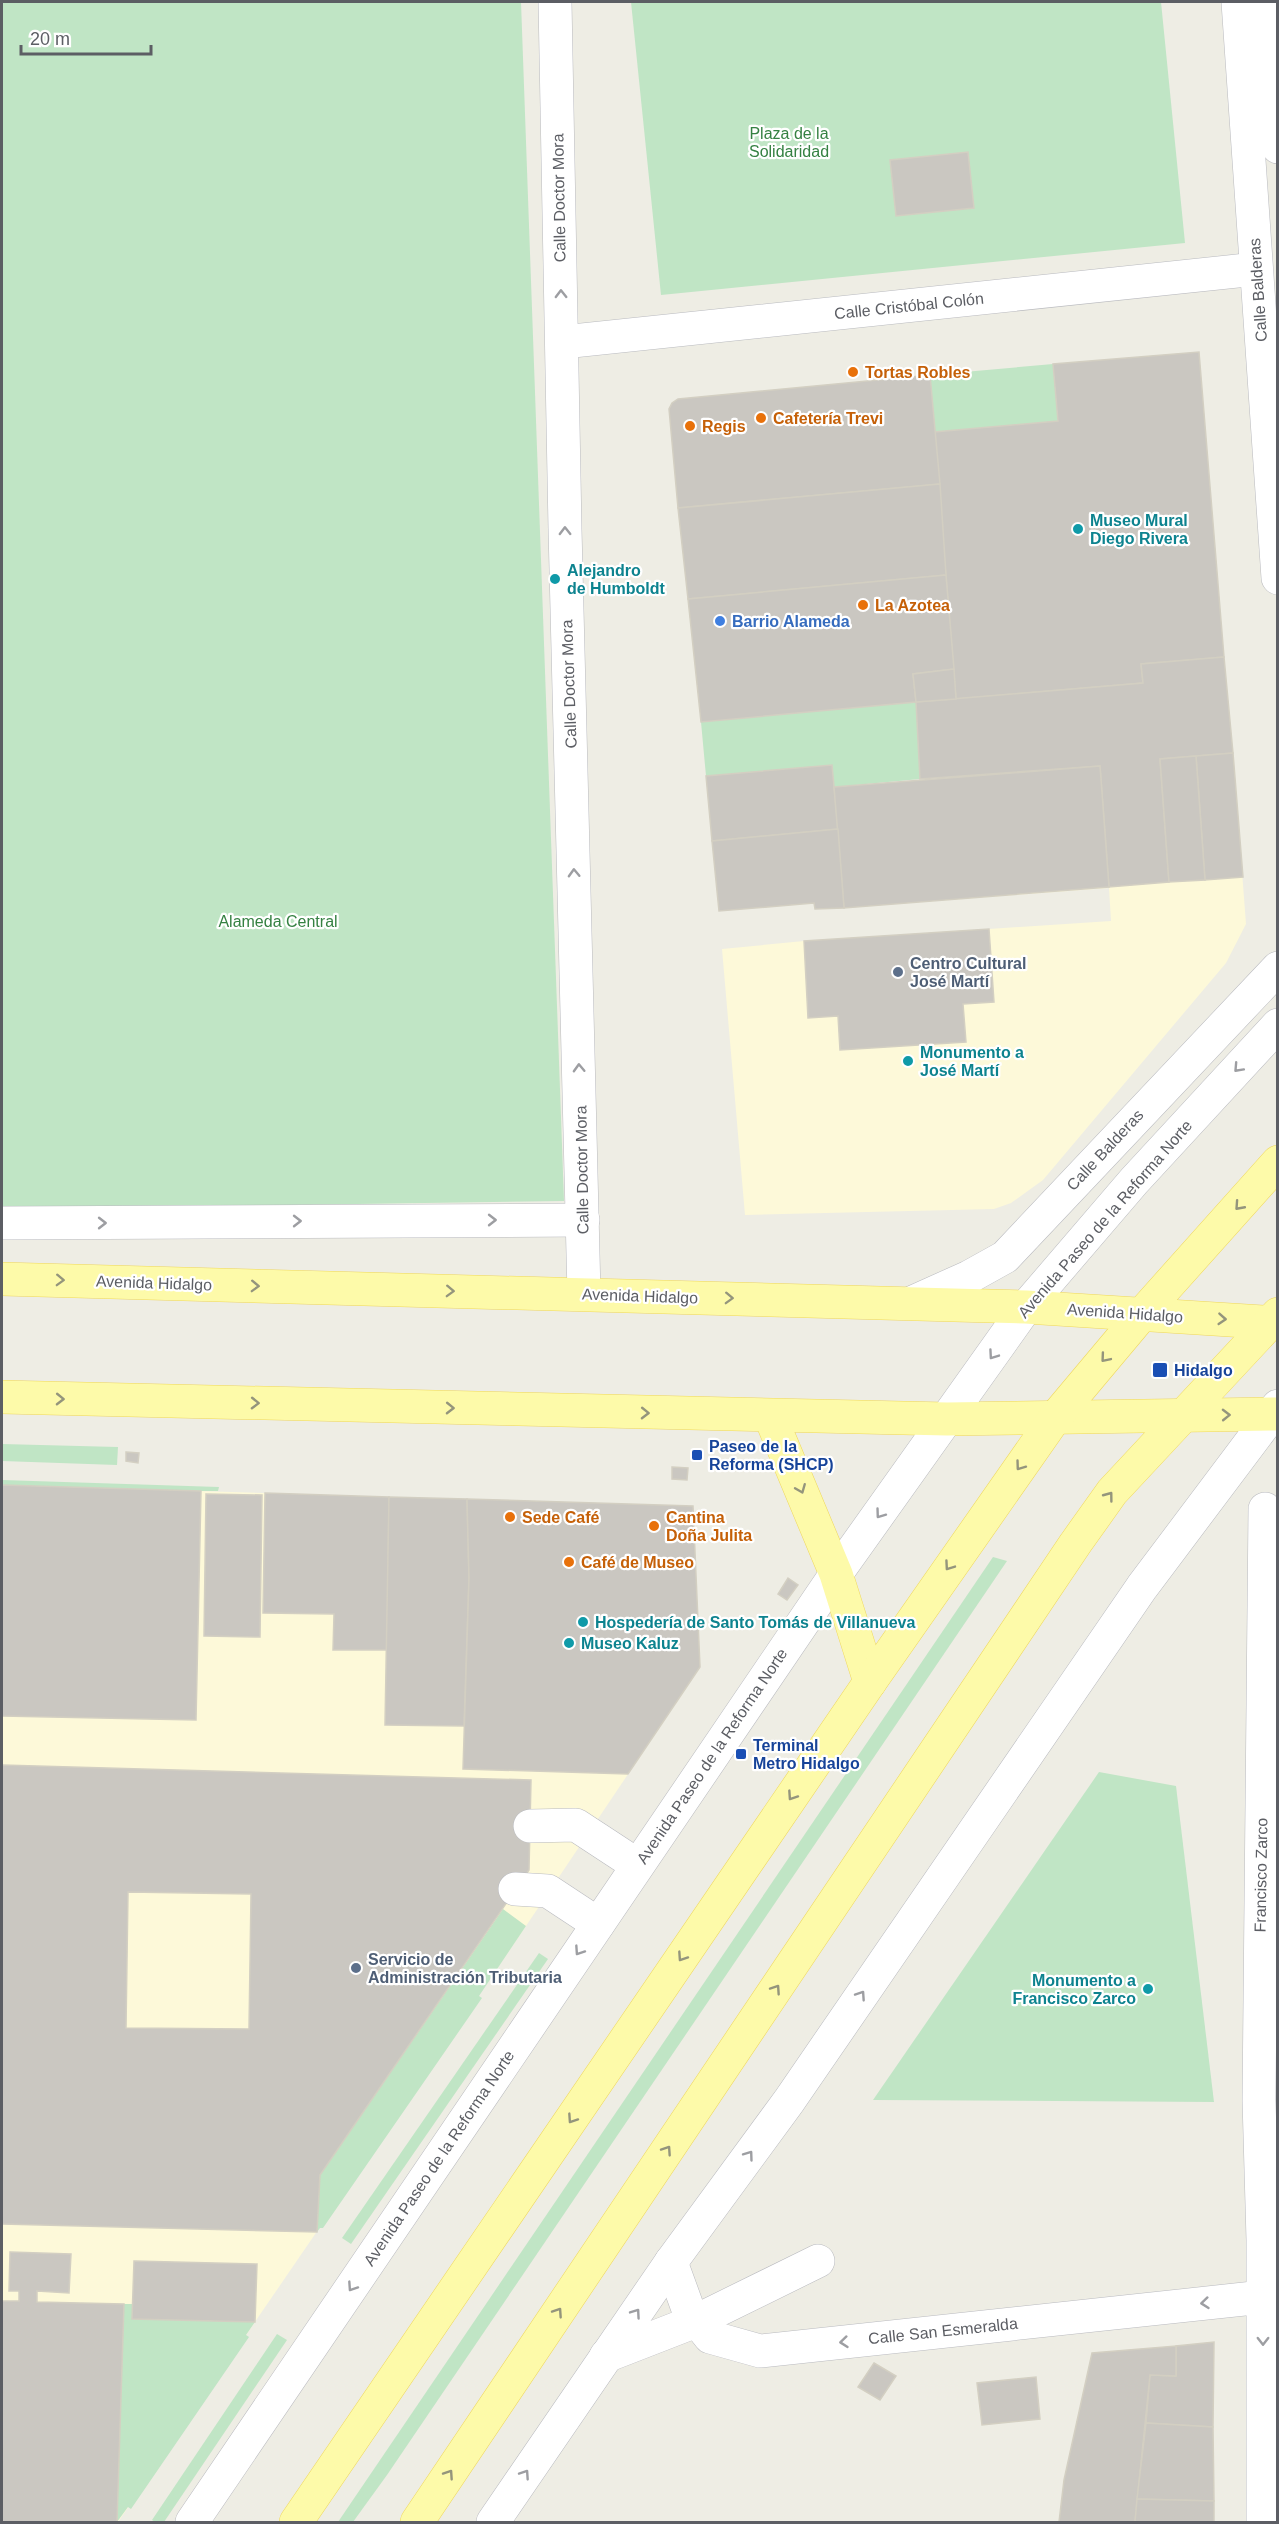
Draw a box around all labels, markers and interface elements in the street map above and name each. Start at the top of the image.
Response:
scale bar [21,18,152,56]
text: 20 m [30,29,70,49]
park label: Plaza de la Solidaridad [749,125,829,160]
street label: Calle Doctor Mora [549,133,569,263]
street label: Calle Balderas [1246,238,1270,342]
one-way arrow [555,290,568,299]
street label: Calle Cristóbal Colón [833,290,985,322]
place label: Tortas Robles [865,364,971,381]
marker: Tortas Robles [846,365,860,379]
place label: Cafetería Trevi [773,410,883,427]
marker: Cafetería Trevi [754,411,768,425]
place label: Regis [702,418,746,435]
marker: Regis [683,419,697,433]
place label: Museo Mural Diego Rivera [1090,512,1188,547]
marker: Museo Mural Diego Rivera [1071,522,1085,536]
one-way arrow [559,526,571,535]
place label: Alejandro de Humboldt [567,562,665,597]
marker: Alejandro de Humboldt [548,572,562,586]
place label: La Azotea [875,597,950,614]
marker: La Azotea [856,598,870,612]
place label: Barrio Alameda [732,613,850,630]
marker: Barrio Alameda [713,614,727,628]
street label: Calle Doctor Mora [558,619,580,749]
one-way arrow [568,868,580,877]
park label: Alameda Central [218,913,338,930]
place label: Centro Cultural José Martí [910,955,1026,990]
marker: Centro Cultural José Martí [891,965,905,979]
place label: Monumento a José Martí [920,1044,1024,1079]
marker: Monumento a José Martí [901,1054,915,1068]
one-way arrow [1234,1061,1245,1071]
one-way arrow [573,1063,585,1072]
street label: Calle Doctor Mora [572,1105,592,1235]
street label: Calle Balderas [1063,1106,1147,1194]
street label: Avenida Paseo de la Reforma Norte [1015,1117,1195,1321]
one-way arrow [1235,1199,1246,1210]
one-way arrow [487,1214,496,1226]
one-way arrow [292,1215,301,1228]
one-way arrow [97,1217,106,1229]
street label: Avenida Hidalgo [96,1272,212,1294]
one-way arrow [55,1274,64,1287]
one-way arrow [250,1279,259,1292]
one-way arrow [445,1284,454,1297]
street label: Avenida Hidalgo [582,1285,698,1307]
one-way arrow [724,1292,733,1305]
street label: Avenida Hidalgo [1066,1300,1184,1326]
one-way arrow [1217,1312,1227,1325]
one-way arrow [989,1348,1000,1359]
one-way arrow [1101,1351,1112,1362]
marker: Hidalgo [1151,1361,1169,1379]
place label: Hidalgo [1174,1362,1233,1379]
one-way arrow [55,1392,64,1405]
one-way arrow [250,1397,259,1410]
one-way arrow [445,1402,454,1414]
one-way arrow [640,1406,649,1419]
one-way arrow [1221,1409,1230,1421]
place label: Paseo de la Reforma (SHCP) [709,1438,833,1473]
marker: Paseo de la Reforma (SHCP) [690,1448,704,1462]
one-way arrow [1016,1460,1027,1471]
one-way arrow [794,1483,806,1494]
one-way arrow [1102,1492,1113,1503]
one-way arrow [876,1507,887,1518]
place label: Sede Café [522,1509,599,1526]
place label: Cantina Doña Julita [666,1509,752,1544]
marker: Sede Café [503,1510,517,1524]
marker: Cantina Doña Julita [647,1519,661,1533]
place label: Café de Museo [581,1554,694,1571]
marker: Café de Museo [562,1555,576,1569]
one-way arrow [945,1560,956,1571]
place label: Hospedería de Santo Tomás de Villanueva [595,1614,916,1631]
marker: Hospedería de Santo Tomás de Villanueva [576,1615,590,1629]
place label: Museo Kaluz [581,1635,679,1652]
marker: Museo Kaluz [562,1636,576,1650]
street label: Avenida Paseo de la Reforma Norte [633,1645,791,1867]
place label: Terminal Metro Hidalgo [753,1737,860,1772]
marker: Terminal Metro Hidalgo [734,1747,748,1761]
one-way arrow [788,1790,799,1801]
street label: Francisco Zarco [1252,1817,1271,1932]
one-way arrow [575,1945,586,1956]
place label: Servicio de Administración Tributaria [368,1951,562,1986]
one-way arrow [678,1951,689,1962]
marker: Servicio de Administración Tributaria [349,1961,363,1975]
place label: Monumento a Francisco Zarco [1012,1972,1136,2007]
marker: Monumento a Francisco Zarco [1141,1982,1155,1996]
one-way arrow [769,1984,780,1995]
one-way arrow [854,1991,865,2002]
street label: Avenida Paseo de la Reforma Norte [360,2047,518,2269]
one-way arrow [568,2112,579,2123]
one-way arrow [660,2146,671,2157]
one-way arrow [742,2150,753,2161]
one-way arrow [348,2280,359,2291]
one-way arrow [1201,2296,1210,2309]
one-way arrow [551,2308,562,2319]
one-way arrow [629,2309,640,2320]
street label: Calle San Esmeralda [867,2315,1019,2347]
one-way arrow [840,2335,849,2348]
one-way arrow [1257,2336,1269,2345]
one-way arrow [442,2470,453,2481]
one-way arrow [518,2470,530,2480]

